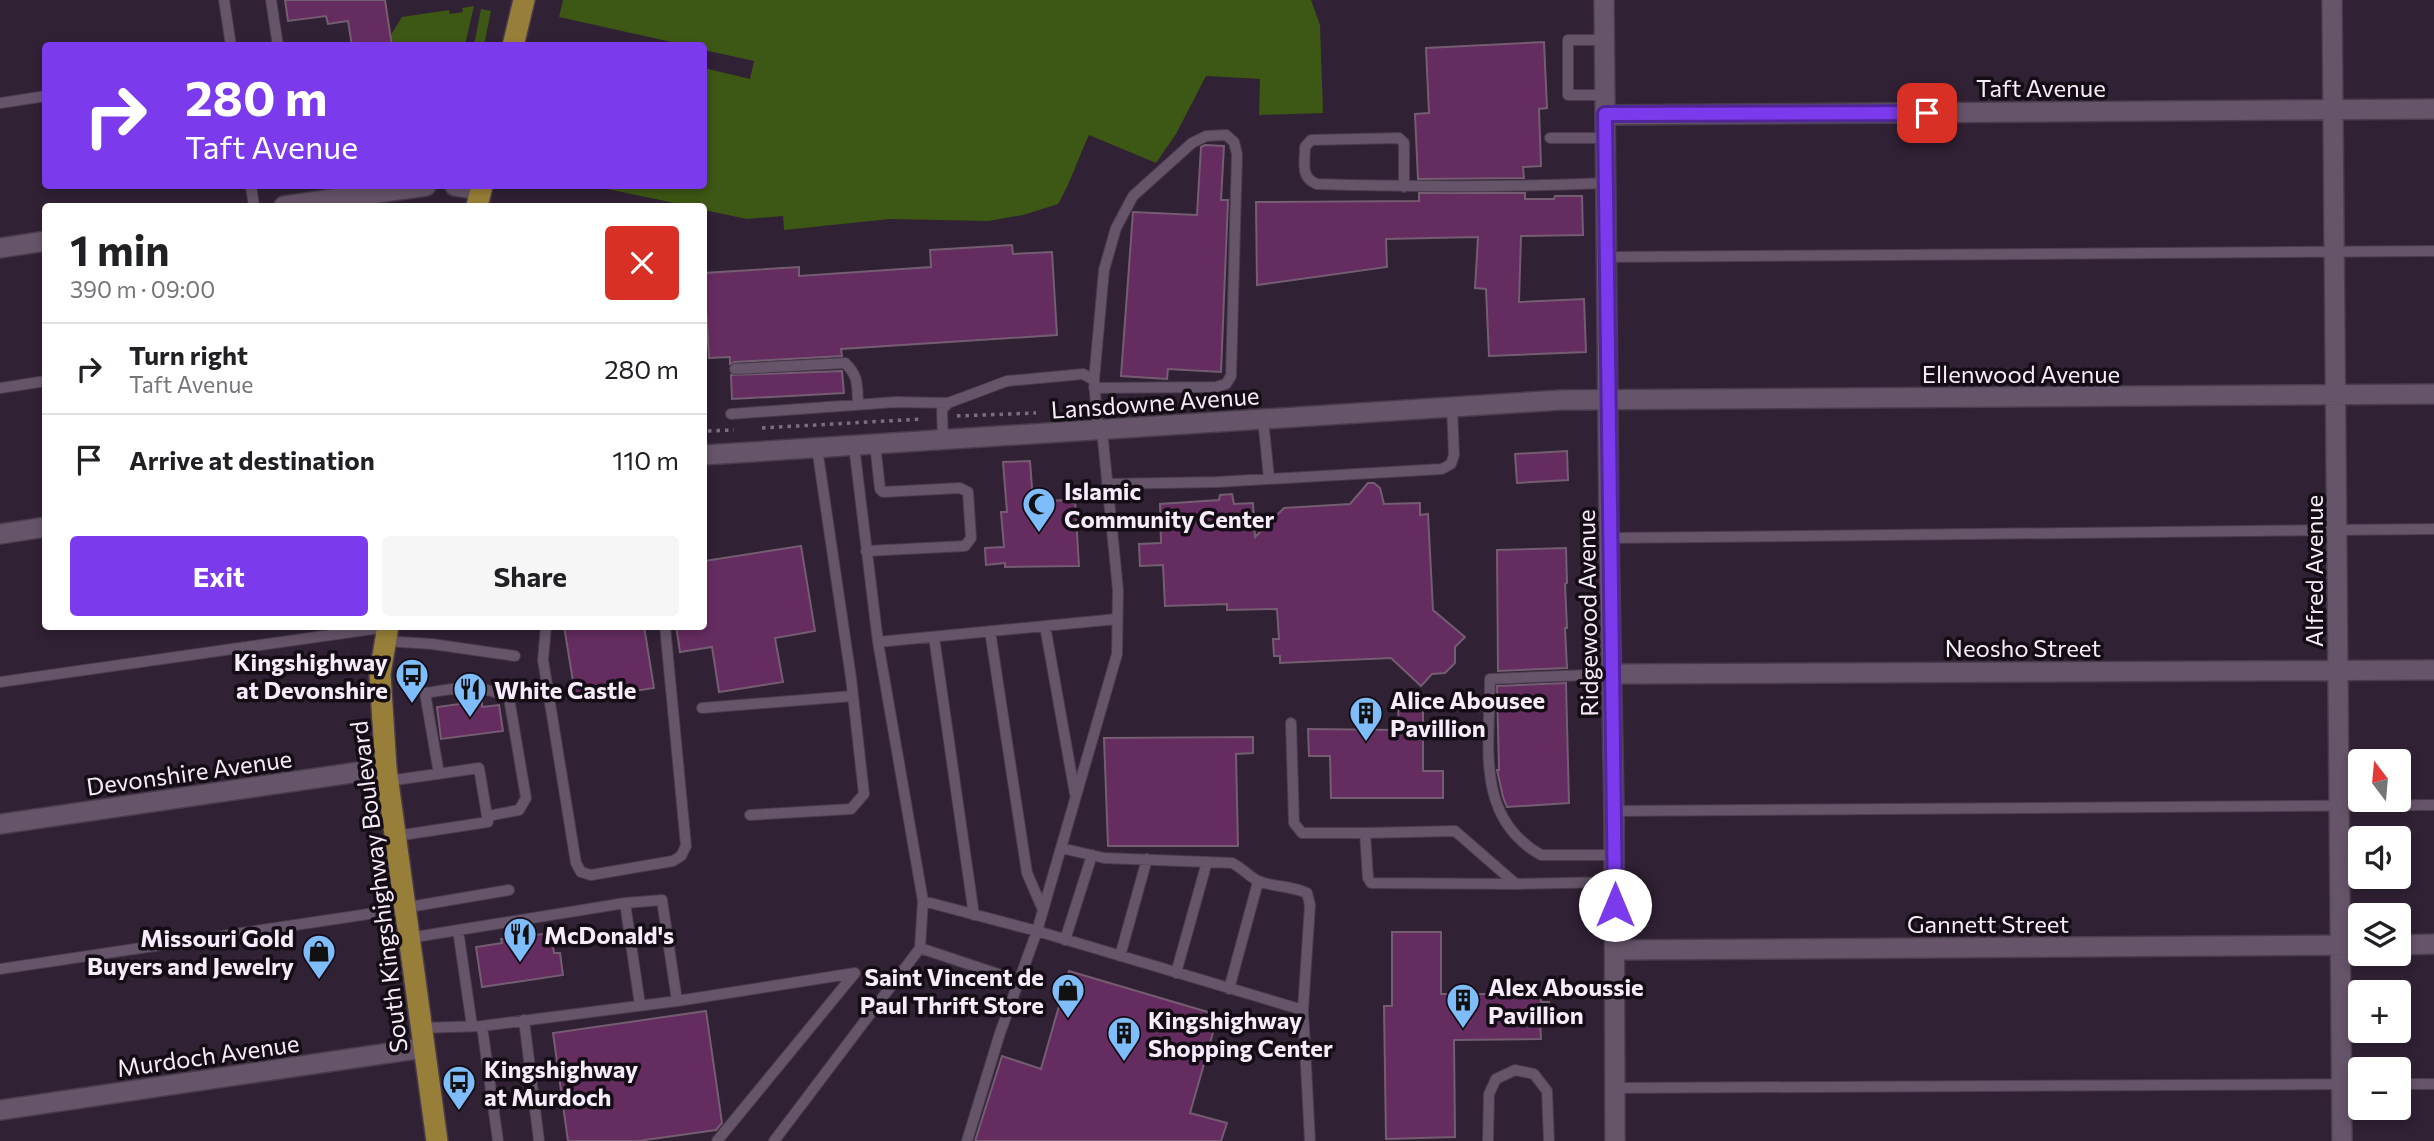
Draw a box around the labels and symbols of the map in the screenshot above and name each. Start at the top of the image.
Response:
street label: Taft Avenue [1976,73,2106,102]
pin [1897,83,1957,143]
street label: Ellenwood Avenue [1922,359,2120,388]
street label: Lansdowne Avenue [1050,380,1260,424]
place label: Islamic Community Center [1064,476,1274,533]
mosque icon: Islamic Community Center [1020,485,1058,534]
street label: Alfred Avenue [2299,495,2328,647]
street label: Ridgewood Avenue [1571,509,1603,717]
street label: Neosho Street [1945,633,2101,662]
place label: Kingshighway at Devonshire [234,647,388,704]
bus stop icon: Kingshighway at Devonshire [393,656,431,705]
restaurant icon: White Castle [451,670,489,719]
place label: White Castle [494,675,636,704]
place label: Alice Abousee Pavillion [1390,685,1545,742]
building icon: Alice Abousee Pavillion [1347,694,1385,743]
street label: South Kingshighway Boulevard [343,719,413,1055]
street label: Devonshire Avenue [84,743,294,801]
north arrow [2348,749,2412,812]
position arrow [1578,868,1652,942]
street label: Gannett Street [1907,909,2069,938]
restaurant icon: McDonald's [501,915,539,964]
place label: McDonald's [544,920,674,949]
place label: Missouri Gold Buyers and Jewelry [87,923,294,980]
shop icon: Missouri Gold Buyers and Jewelry [300,932,338,981]
place label: Saint Vincent de Paul Thrift Store [860,962,1044,1019]
shop icon: Saint Vincent de Paul Thrift Store [1049,971,1087,1020]
place label: Alex Aboussie Pavillion [1488,972,1644,1029]
building icon: Alex Aboussie Pavillion [1444,981,1482,1030]
place label: Kingshighway Shopping Center [1148,1005,1333,1062]
building icon: Kingshighway Shopping Center [1105,1014,1143,1063]
street label: Murdoch Avenue [115,1028,301,1082]
place label: Kingshighway at Murdoch [484,1054,638,1111]
bus stop icon: Kingshighway at Murdoch [440,1063,478,1112]

